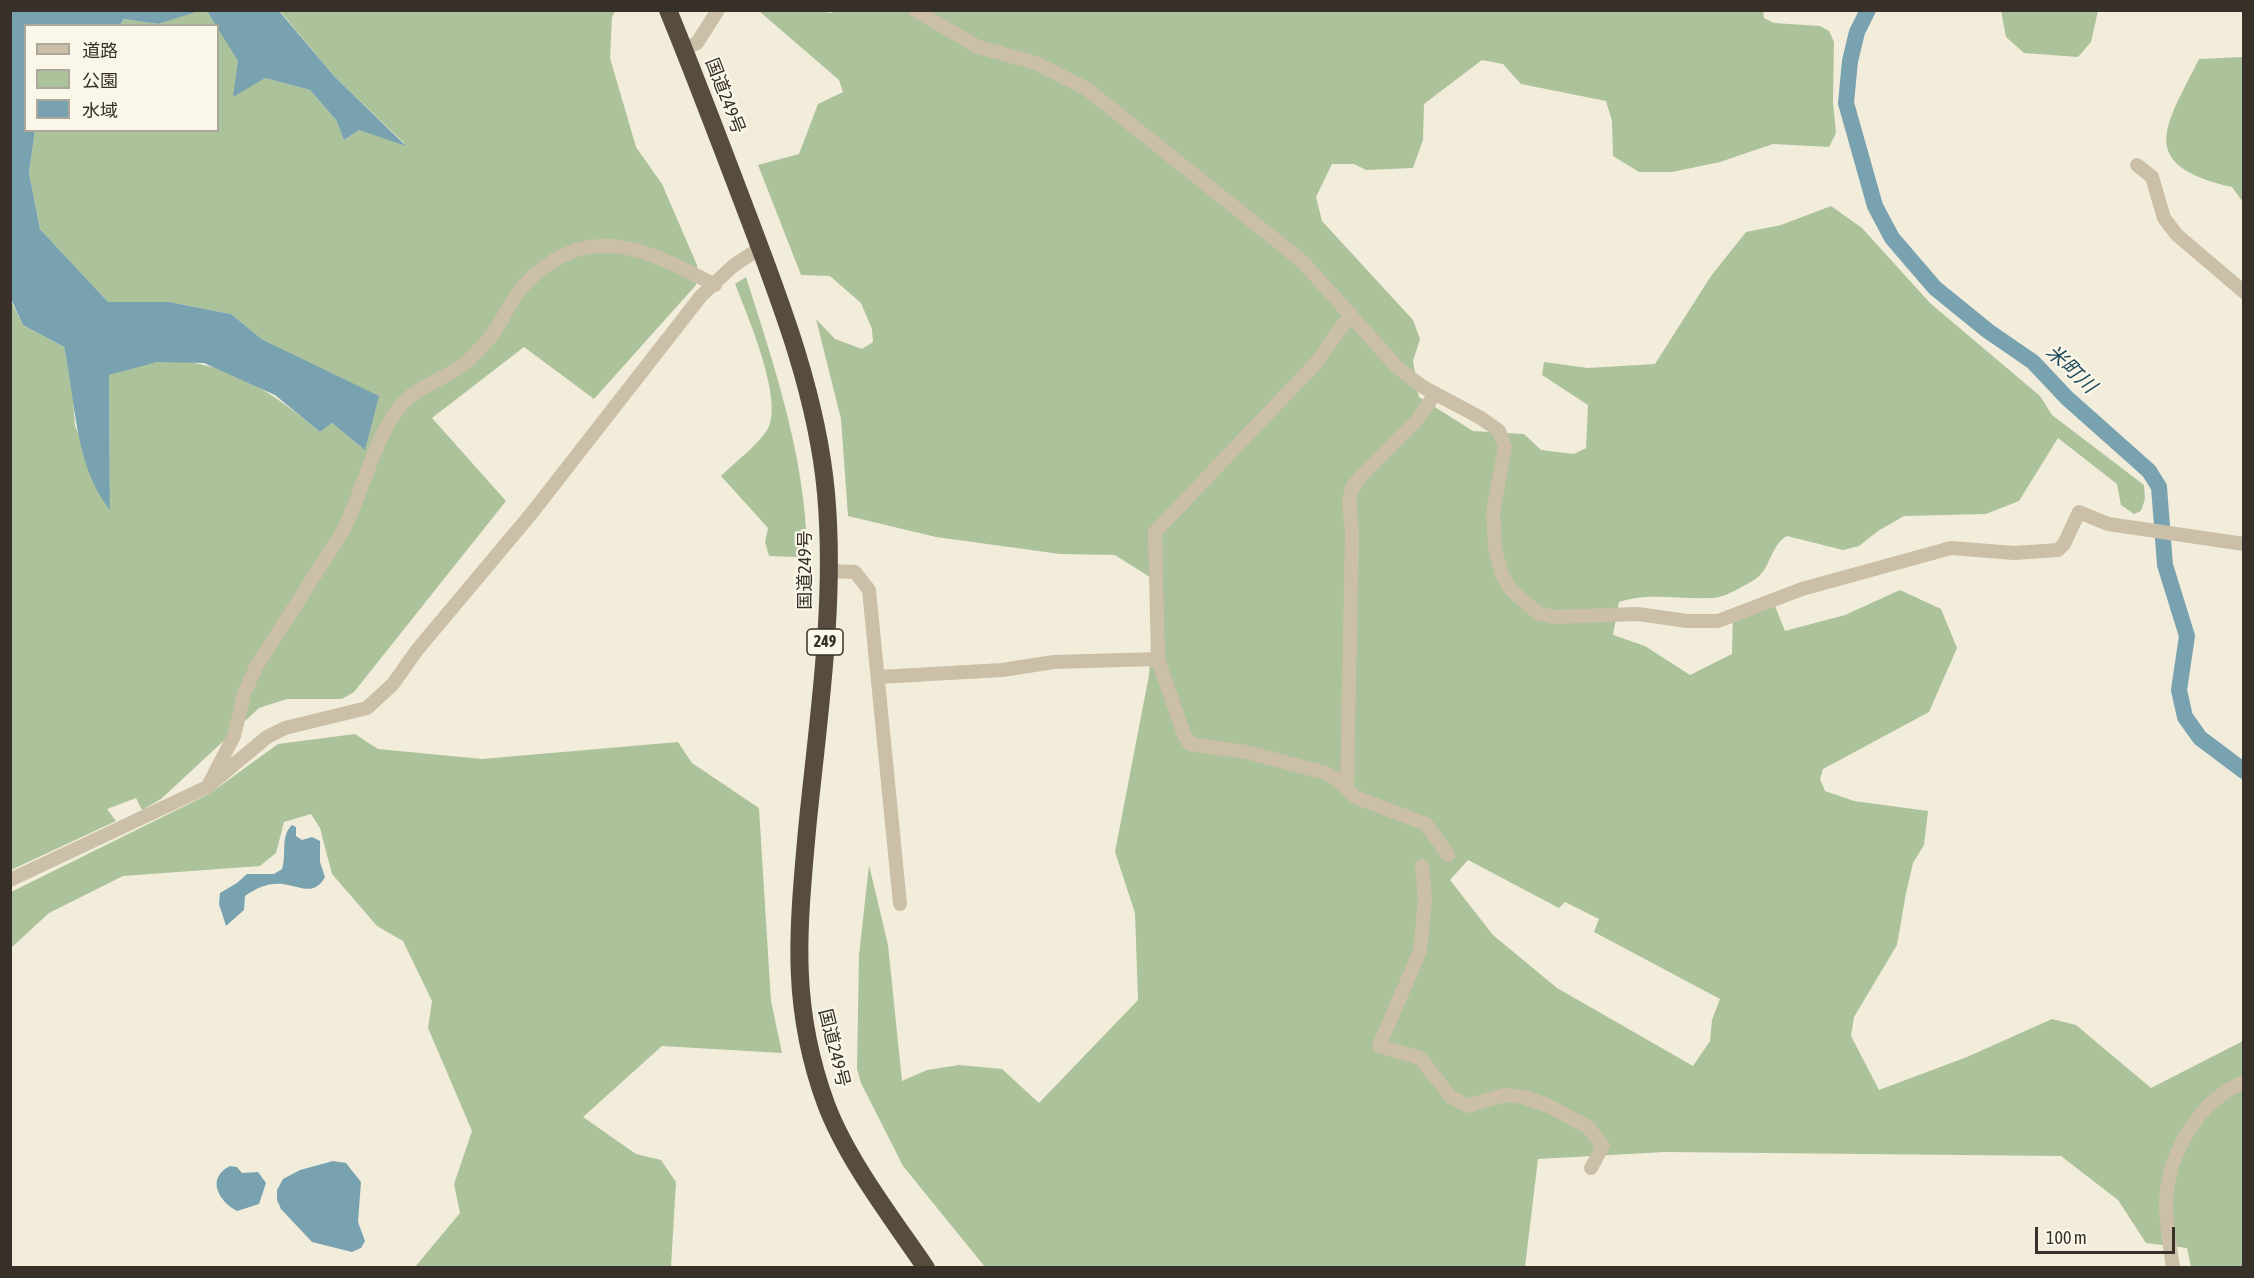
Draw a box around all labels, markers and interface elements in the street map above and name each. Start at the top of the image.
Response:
legend [24,24,219,132]
text: 道路 [82,40,118,61]
street label: 国道249号 [701,55,749,137]
text: 公園 [82,70,118,91]
text: 水域 [82,100,118,121]
water label: 米町川 [2041,340,2101,398]
street label: 国道249号 [794,530,816,610]
road number: 249 [807,629,843,655]
street label: 国道249号 [814,1007,854,1089]
scale bar [2038,1215,2178,1253]
text: 100 m [2046,1227,2087,1248]

